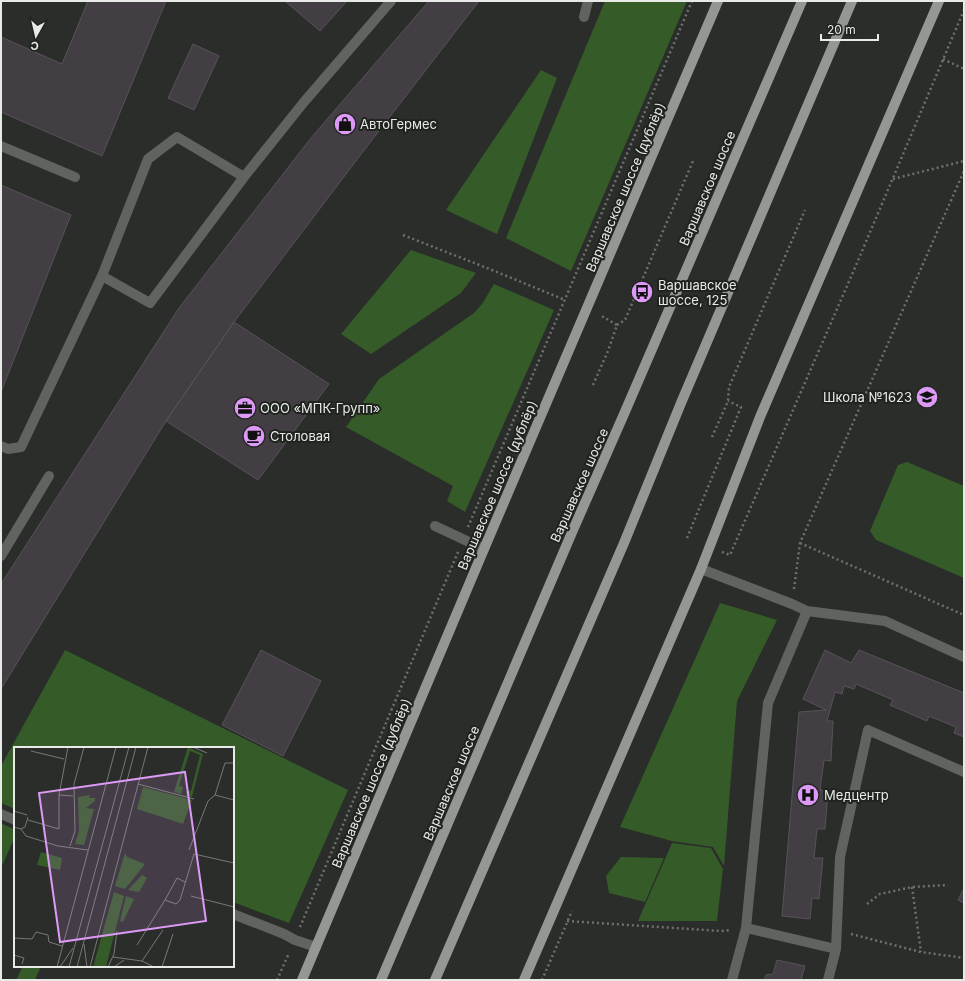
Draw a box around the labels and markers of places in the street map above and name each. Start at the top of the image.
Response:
shop icon: АвтоГермес [332,111,358,137]
place label: АвтоГермес [360,116,437,132]
place label: Варшавское шоссе, 125 [658,277,737,308]
bus stop icon: Варшавское шоссе, 125 [629,279,655,305]
school or university icon: Школа №1623 [914,384,940,410]
place label: Школа №1623 [823,389,912,405]
office icon: ООО «МПК-Групп» [232,395,258,421]
place label: ООО «МПК-Групп» [260,400,380,416]
cafe icon: Столовая [241,423,267,449]
place label: Столовая [270,428,330,444]
hospital icon: Медцентр [795,782,821,808]
place label: Медцентр [824,787,889,803]

